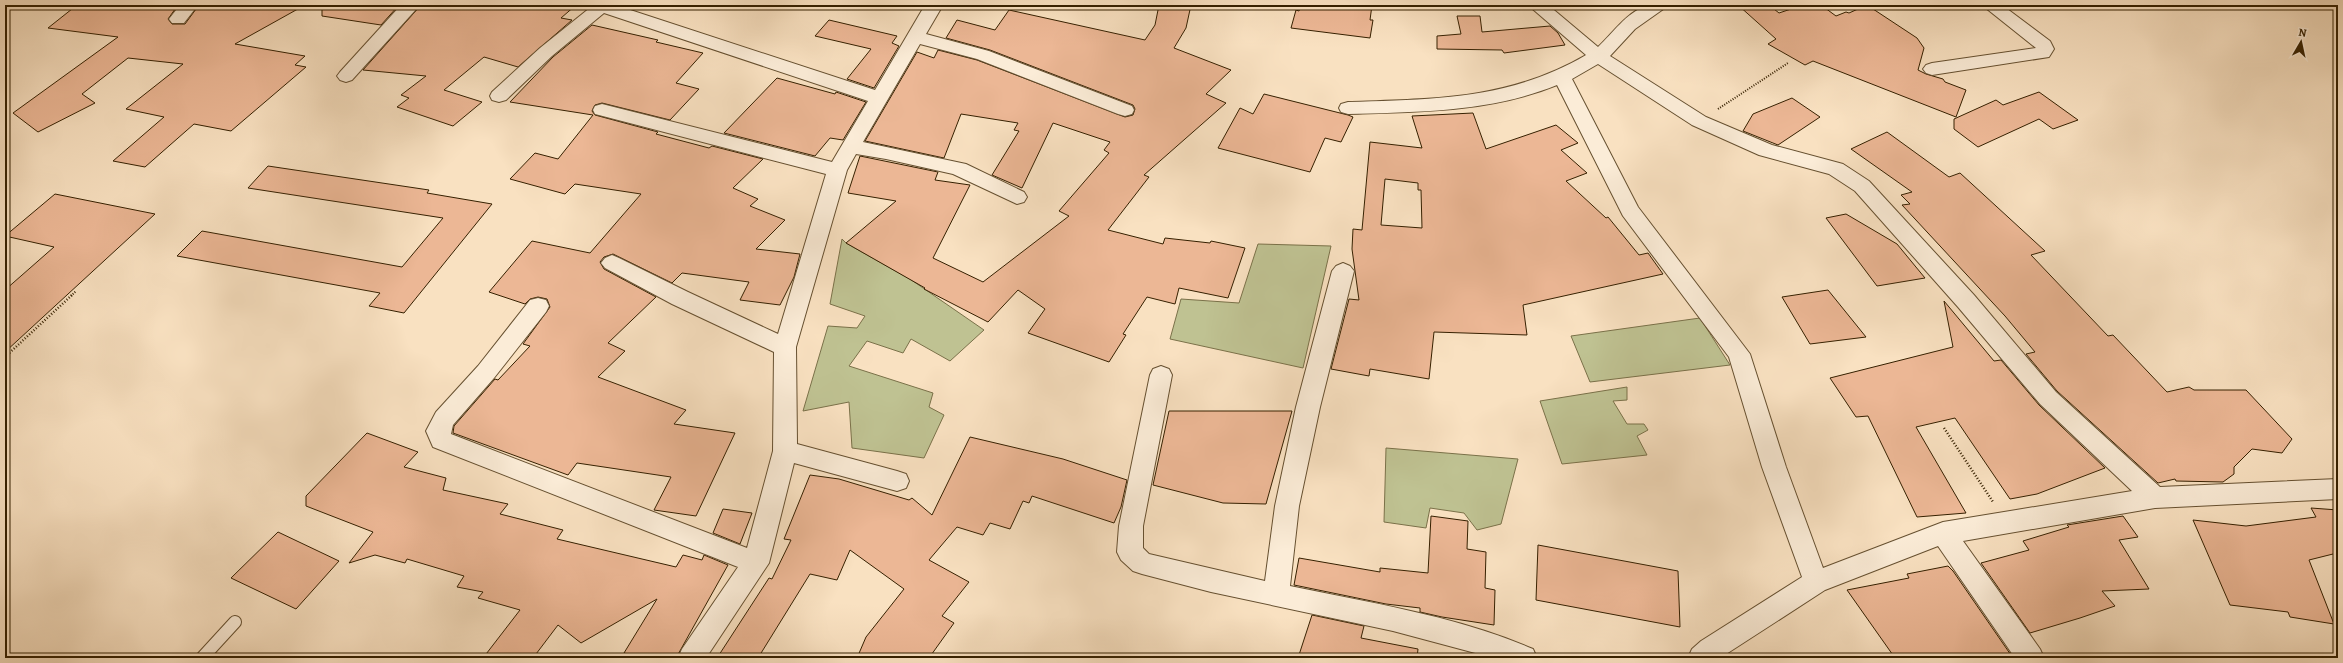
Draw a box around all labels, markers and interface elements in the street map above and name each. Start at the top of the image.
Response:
north arrow [2281,22,2321,62]
text: N [2297,25,2308,41]

